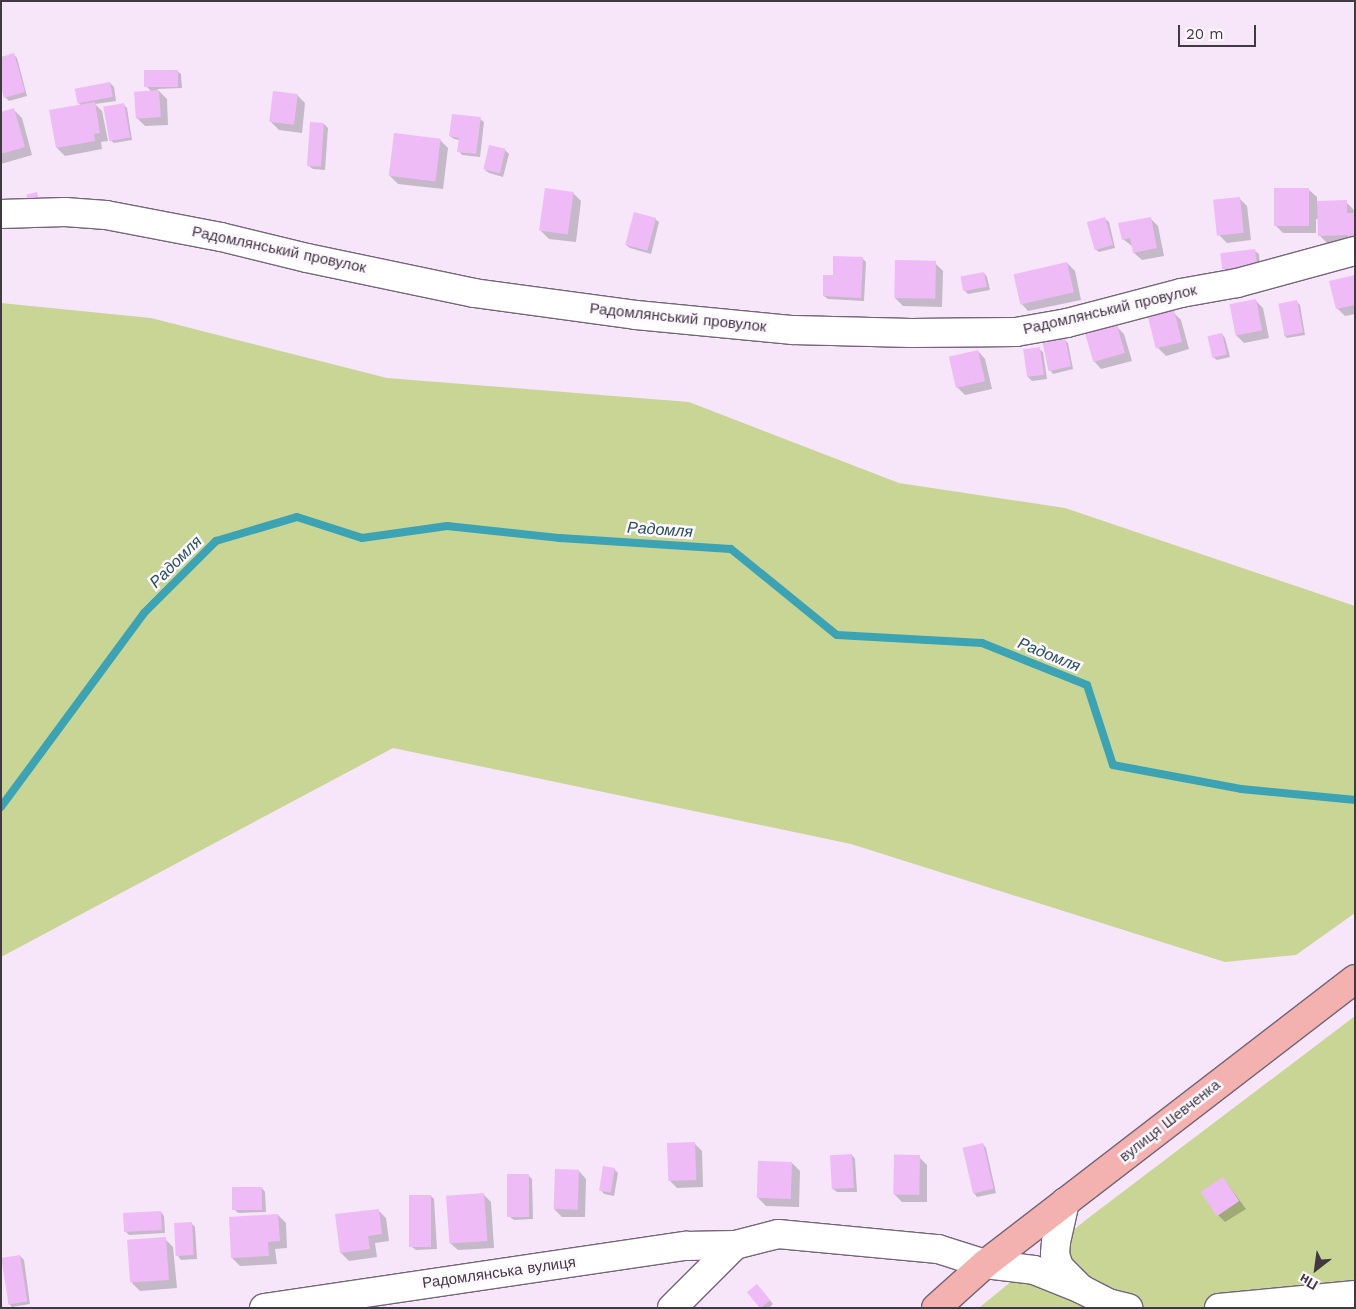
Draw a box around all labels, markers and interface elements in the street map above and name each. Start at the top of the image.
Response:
scale bar [1181,15,1258,47]
text: 20 m [1186,25,1224,43]
street label: Радомлянський провулок [190,223,368,277]
street label: Радомлянський провулок [1021,281,1199,339]
street label: Радомлянський провулок [589,300,767,336]
water label: Радомля [626,518,694,542]
water label: Радомля [146,532,206,592]
water label: Радомля [1015,634,1083,676]
street label: вулиця Шевченка [1116,1076,1224,1166]
north arrow [1291,1244,1341,1294]
street label: Радомлянська вулиця [421,1253,577,1293]
text: Пн [1296,1270,1321,1294]

